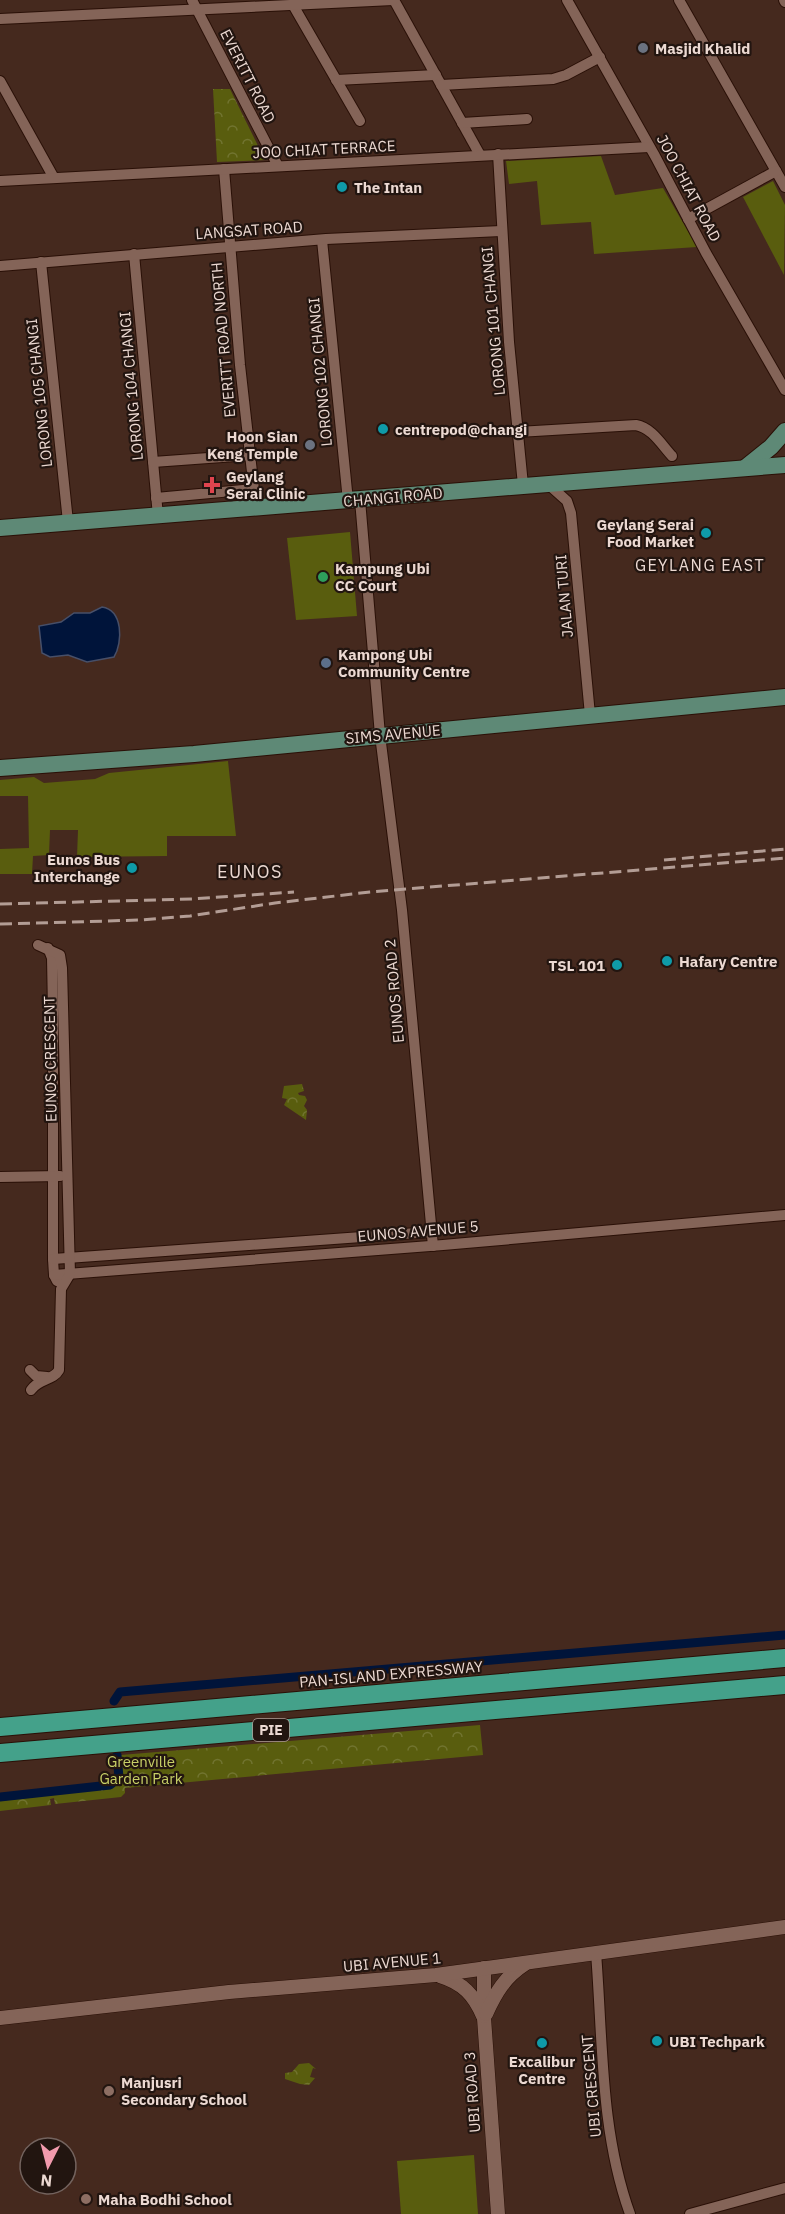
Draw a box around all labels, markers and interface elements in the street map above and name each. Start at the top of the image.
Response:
street label: EVERITT ROAD [216,26,280,126]
place label: Masjid Khalid [655,39,751,58]
marker: Masjid Khalid [636,41,650,55]
street label: JOO CHIAT ROAD [653,131,725,245]
street label: JOO CHIAT TERRACE [252,136,396,162]
place label: The Intan [354,178,422,197]
marker: The Intan [335,180,349,194]
street label: LANGSAT ROAD [195,217,303,243]
street label: LORONG 101 CHANGI [477,246,509,396]
street label: EVERITT ROAD NORTH [207,262,239,418]
street label: LORONG 102 CHANGI [304,297,336,447]
street label: LORONG 104 CHANGI [115,311,147,461]
street label: LORONG 105 CHANGI [22,318,56,468]
place label: centrepod@changi [395,420,527,439]
marker: centrepod@changi [376,422,390,436]
place label: Hoon Sian Keng Temple [207,427,298,463]
marker: Hoon Sian Keng Temple [303,438,317,452]
place label: Geylang Serai Clinic [226,467,306,503]
marker: Geylang Serai Clinic [203,476,221,494]
street label: CHANGI ROAD [343,483,443,511]
place label: Geylang Serai Food Market [597,515,694,551]
marker: Geylang Serai Food Market [699,526,713,540]
street label: JALAN TURI [551,554,577,638]
district label: GEYLANG EAST [635,555,765,575]
place label: Kampung Ubi CC Court [335,559,430,595]
marker: Kampung Ubi CC Court [316,570,330,584]
place label: Kampong Ubi Community Centre [338,645,470,681]
marker: Kampong Ubi Community Centre [319,656,333,670]
street label: SIMS AVENUE [345,720,441,748]
place label: Eunos Bus Interchange [34,850,120,886]
district label: EUNOS [217,860,283,883]
marker: Eunos Bus Interchange [125,861,139,875]
street label: EUNOS ROAD 2 [380,938,408,1044]
place label: Hafary Centre [679,952,777,971]
marker: Hafary Centre [660,954,674,968]
place label: TSL 101 [549,956,605,975]
marker: TSL 101 [610,958,624,972]
street label: EUNOS CRESCENT [39,995,61,1122]
street label: EUNOS AVENUE 5 [357,1216,479,1246]
street label: PAN-ISLAND EXPRESSWAY [298,1656,484,1691]
road number: PIE [253,1719,289,1741]
park label: Greenville Garden Park [99,1752,183,1788]
street label: UBI AVENUE 1 [342,1948,442,1976]
place label: UBI Techpark [669,2032,765,2051]
street label: UBI CRESCENT [577,2033,605,2138]
marker: UBI Techpark [650,2034,664,2048]
marker: Excalibur Centre [535,2036,549,2050]
street label: UBI ROAD 3 [460,2051,484,2133]
place label: Excalibur Centre [509,2052,575,2088]
place label: Manjusri Secondary School [121,2073,247,2109]
marker: Manjusri Secondary School [102,2084,116,2098]
north arrow [18,2136,78,2196]
text: N [40,2170,53,2191]
place label: Maha Bodhi School [98,2190,232,2209]
marker: Maha Bodhi School [79,2192,93,2206]

